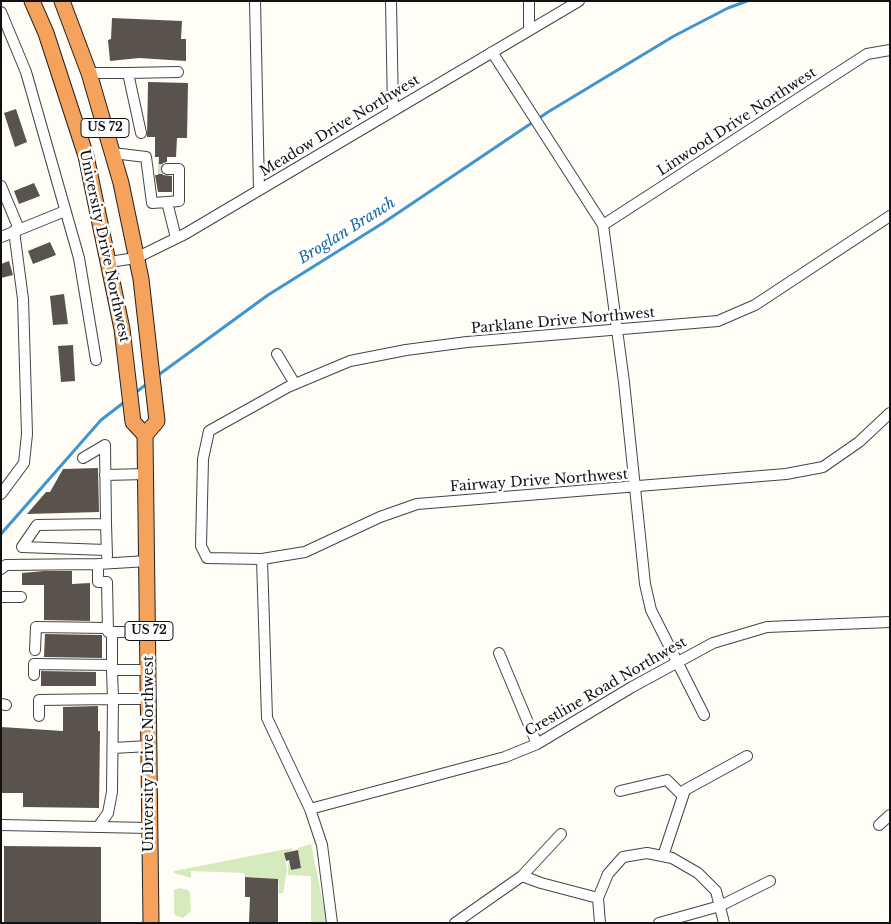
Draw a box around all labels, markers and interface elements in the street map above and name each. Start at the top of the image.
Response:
street label: Linwood Drive Northwest [654,64,820,180]
street label: Meadow Drive Northwest [257,72,423,180]
road number: US 72 [81,119,129,138]
street label: University Drive Northwest [75,148,133,344]
water label: Broglan Branch [295,194,399,268]
street label: Parklane Drive Northwest [470,305,656,337]
street label: Fairway Drive Northwest [449,466,629,496]
road number: US 72 [125,622,173,640]
street label: Crestline Road Northwest [522,634,690,740]
street label: University Drive Northwest [141,656,157,852]

